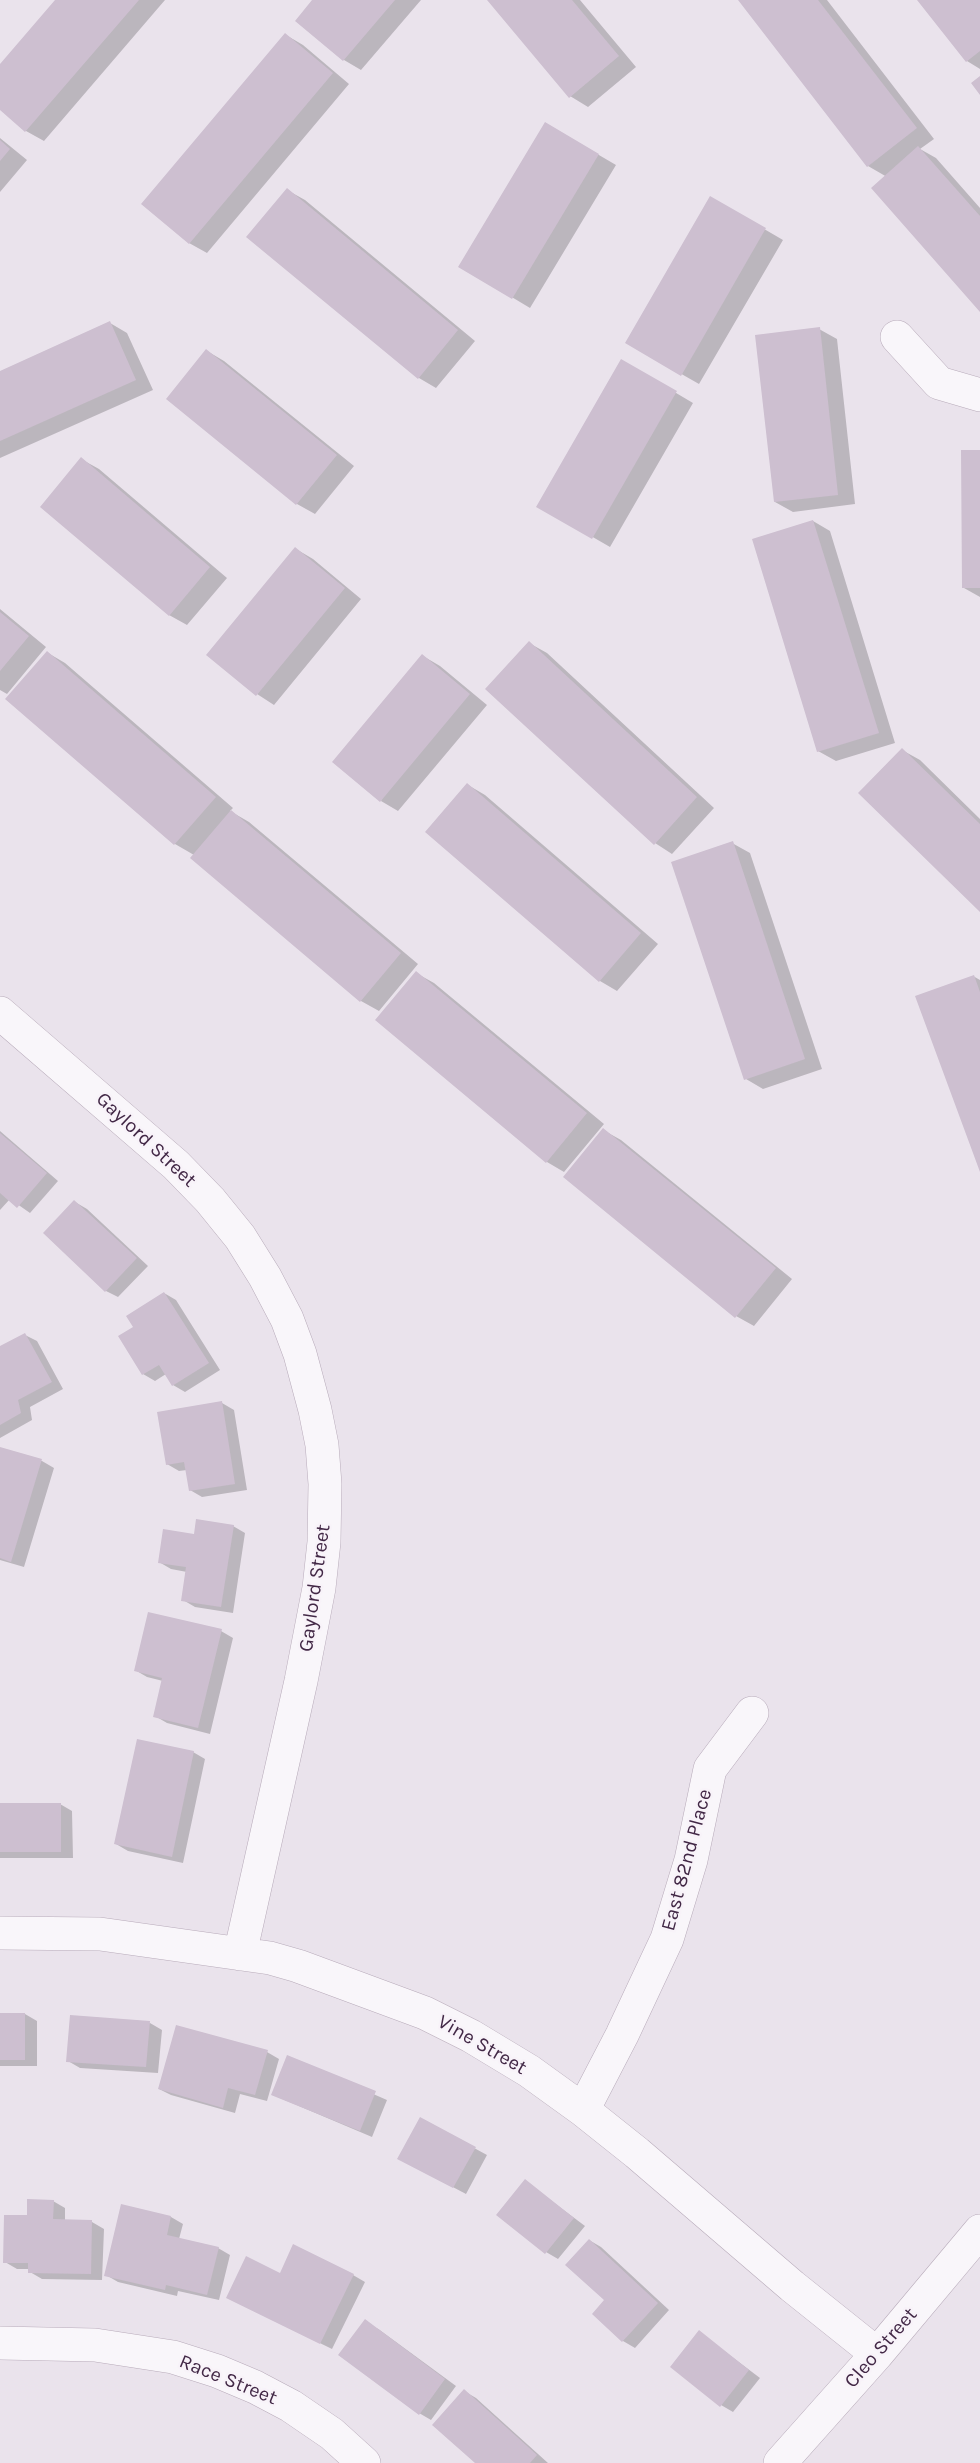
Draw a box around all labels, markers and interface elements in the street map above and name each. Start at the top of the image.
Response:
street label: Gaylord Street [91,1087,201,1193]
street label: Gaylord Street [294,1523,336,1653]
street label: East 82nd Place [657,1786,717,1934]
street label: Vine Street [433,2010,531,2080]
street label: Cleo Street [840,2303,922,2393]
street label: Race Street [176,2349,280,2411]

